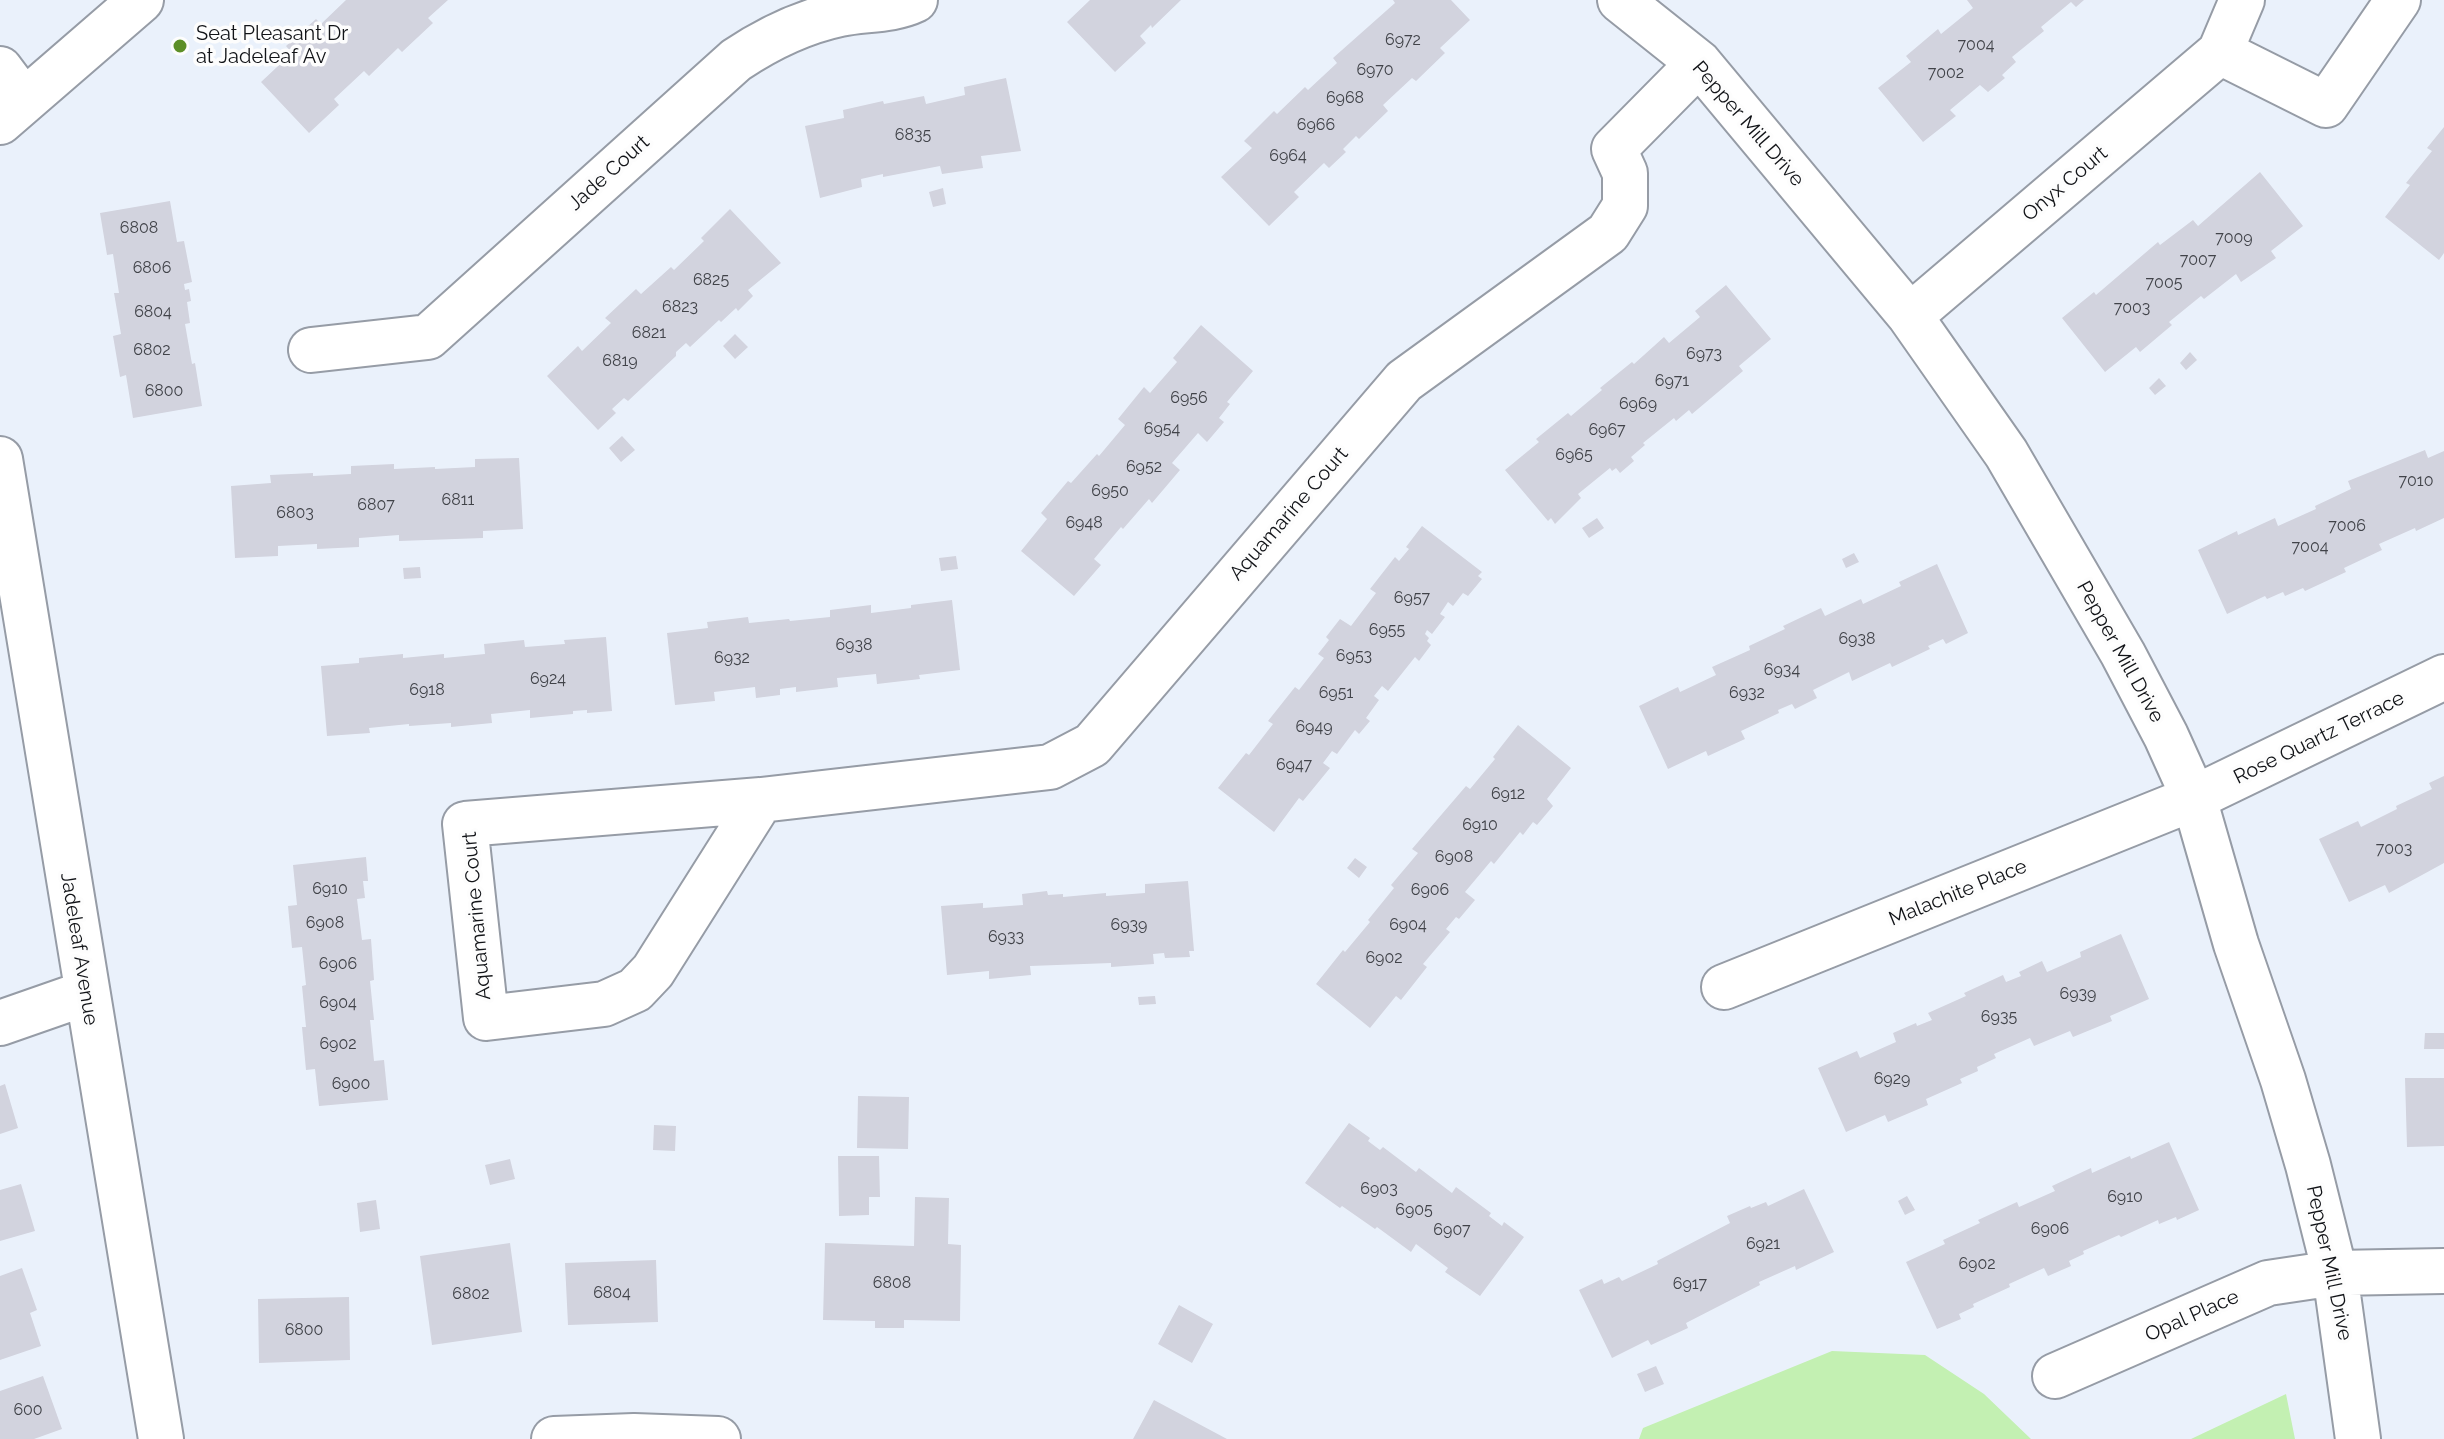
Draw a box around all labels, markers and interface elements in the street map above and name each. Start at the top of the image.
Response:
place label: Seat Pleasant Dr at Jadeleaf Av [196,22,348,69]
house number: 6972 [1385,30,1421,50]
house number: 7004 [1958,35,1994,55]
marker: Seat Pleasant Dr at Jadeleaf Av [171,37,189,55]
street label: Pepper Mill Drive [1687,56,1809,192]
house number: 6970 [1356,60,1394,80]
house number: 7002 [1928,63,1964,83]
house number: 6968 [1326,88,1364,108]
house number: 6966 [1297,115,1335,135]
house number: 6835 [895,125,931,145]
street label: Jade Court [563,130,655,216]
street label: Onyx Court [2018,141,2112,227]
house number: 6964 [1269,146,1307,166]
house number: 6808 [120,218,158,238]
house number: 7009 [2215,228,2253,248]
house number: 7007 [2180,250,2216,270]
house number: 6806 [133,258,171,278]
house number: 6825 [693,270,729,290]
house number: 7005 [2146,273,2182,293]
house number: 6823 [662,297,698,317]
house number: 7003 [2114,298,2150,318]
house number: 6804 [134,302,172,322]
house number: 6821 [632,323,666,343]
house number: 6802 [133,340,171,360]
house number: 6973 [1686,344,1722,364]
house number: 6819 [602,351,638,371]
house number: 6971 [1655,371,1689,391]
house number: 6800 [145,381,183,401]
house number: 6956 [1170,388,1208,408]
house number: 6969 [1619,394,1657,414]
house number: 6954 [1144,419,1180,439]
house number: 6967 [1588,420,1626,440]
street label: Aquamarine Court [1225,442,1353,586]
house number: 6965 [1555,445,1593,465]
house number: 6952 [1126,457,1162,477]
house number: 7010 [2399,471,2433,491]
house number: 6950 [1091,481,1129,501]
house number: 6811 [442,490,474,510]
house number: 6807 [357,495,395,515]
house number: 6803 [276,503,314,523]
house number: 6948 [1065,513,1103,533]
house number: 7006 [2328,516,2366,536]
house number: 7004 [2292,537,2328,557]
street label: Pepper Mill Drive [2071,577,2169,727]
house number: 6957 [1394,588,1430,608]
house number: 6955 [1369,620,1405,640]
house number: 6938 [1838,629,1876,649]
house number: 6938 [835,635,873,655]
house number: 6953 [1336,646,1372,666]
house number: 6932 [714,648,750,668]
house number: 6934 [1764,660,1800,680]
house number: 6924 [530,669,566,689]
house number: 6918 [409,680,445,700]
house number: 6951 [1319,683,1353,703]
house number: 6932 [1729,683,1765,703]
street label: Rose Quartz Terrace [2230,686,2408,790]
house number: 6949 [1295,717,1333,737]
house number: 6947 [1276,755,1312,775]
house number: 6912 [1491,784,1525,804]
house number: 6910 [1462,815,1498,835]
street label: Aquamarine Court [458,831,496,1001]
house number: 7003 [2376,839,2412,859]
house number: 6908 [1435,847,1473,867]
street label: Malachite Place [1886,854,2030,932]
street label: Jadeleaf Avenue [55,871,103,1027]
house number: 6910 [312,879,348,899]
house number: 6906 [1411,880,1449,900]
house number: 6908 [306,913,344,933]
house number: 6939 [1111,915,1147,935]
house number: 6904 [1389,915,1427,935]
house number: 6933 [988,927,1024,947]
house number: 6902 [1365,948,1403,968]
house number: 6906 [319,954,357,974]
house number: 6939 [2060,984,2096,1004]
house number: 6904 [319,993,357,1013]
house number: 6935 [1981,1007,2017,1027]
house number: 6902 [319,1034,357,1054]
house number: 6929 [1874,1069,1910,1089]
house number: 6900 [332,1074,370,1094]
house number: 6903 [1360,1179,1398,1199]
street label: Pepper Mill Drive [2301,1183,2357,1343]
house number: 6910 [2107,1187,2143,1207]
house number: 6905 [1395,1200,1433,1220]
house number: 6906 [2031,1219,2069,1239]
house number: 6907 [1433,1220,1471,1240]
house number: 6921 [1746,1234,1780,1254]
house number: 6902 [1958,1254,1996,1274]
house number: 6808 [873,1273,911,1293]
house number: 6917 [1673,1274,1707,1294]
house number: 6804 [593,1283,631,1303]
house number: 6802 [452,1284,490,1304]
street label: Opal Place [2141,1285,2243,1347]
house number: 6800 [285,1320,323,1340]
house number: 600 [13,1400,43,1420]

